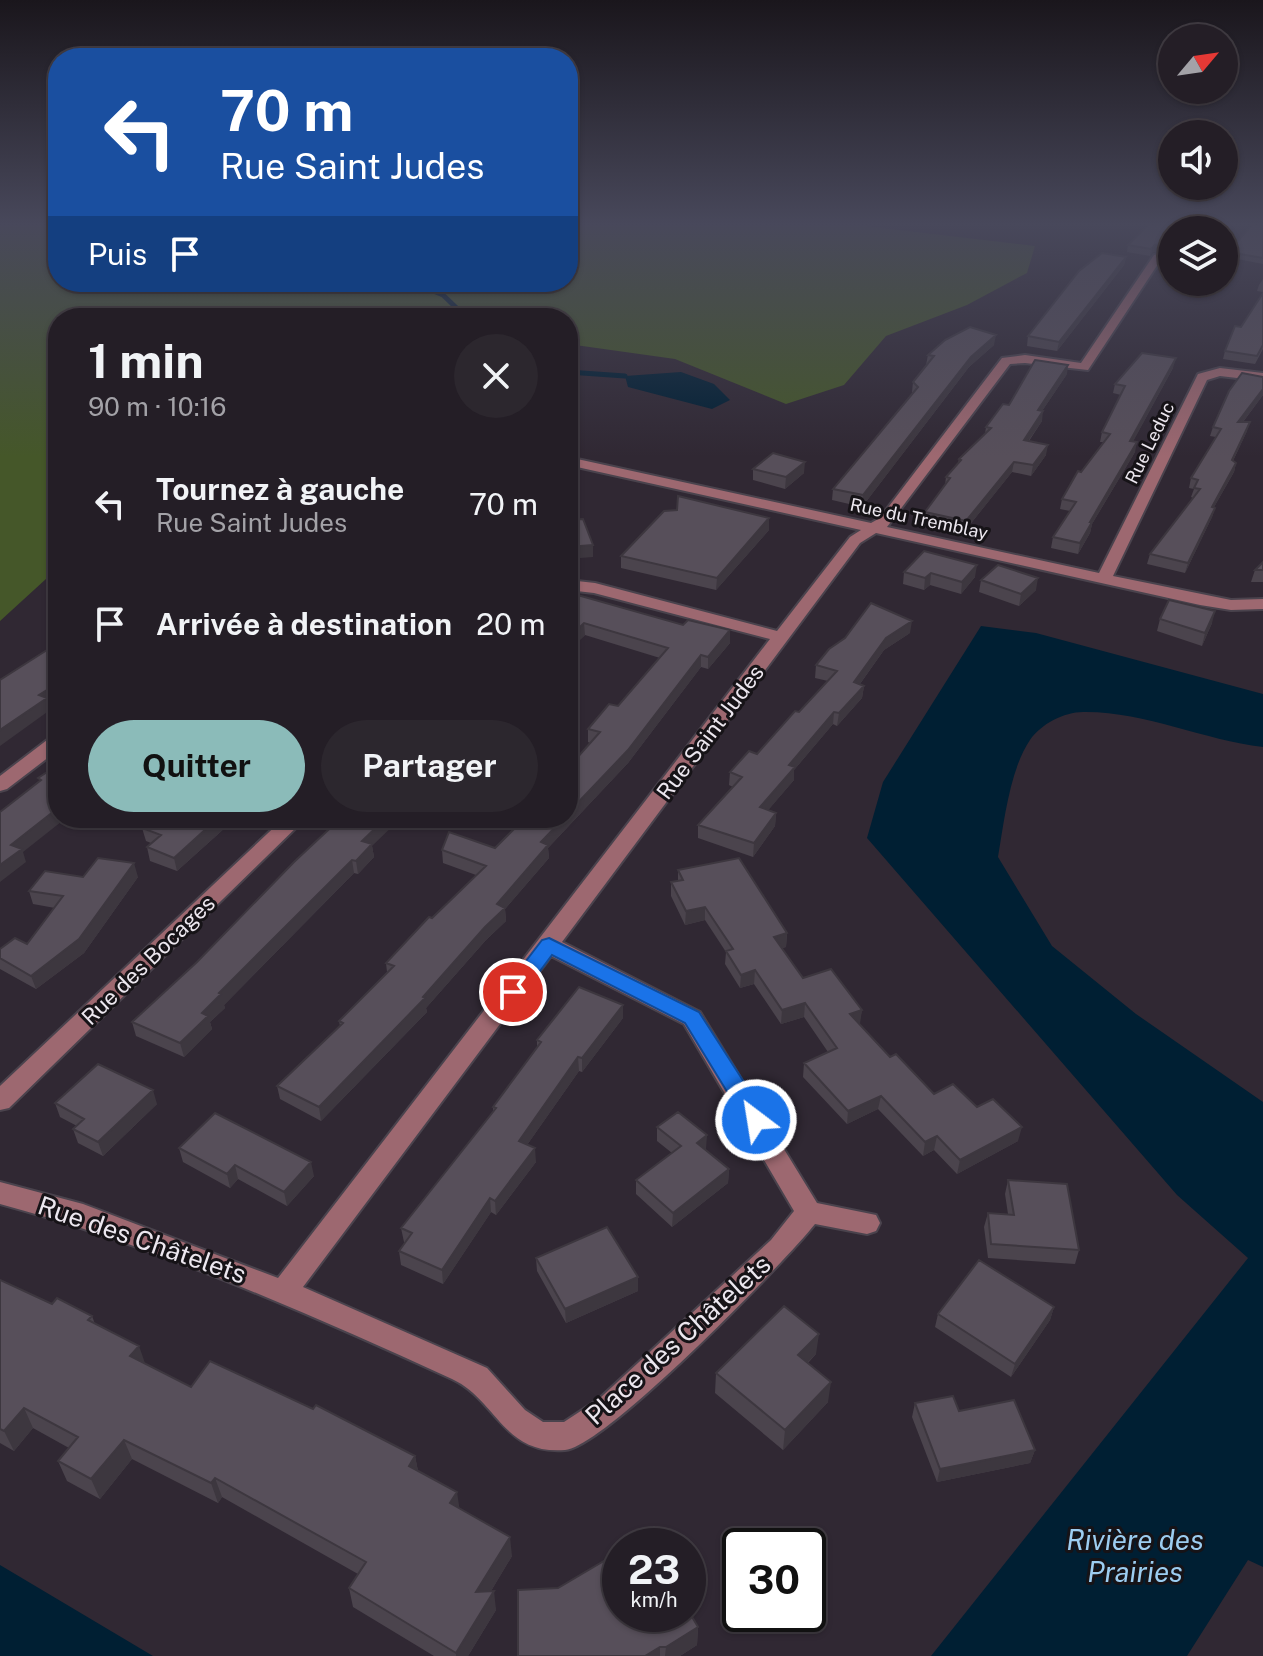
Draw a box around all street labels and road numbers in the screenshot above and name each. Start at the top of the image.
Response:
street label: Rue Leduc [1121,399,1178,487]
street label: Rue du Tremblay [848,494,990,543]
street label: Rue Saint Judes [651,660,769,804]
street label: Rue des Bocages [76,890,220,1030]
street label: Rue des Châtelets [34,1189,250,1290]
street label: Place des Châtelets [579,1248,777,1431]

